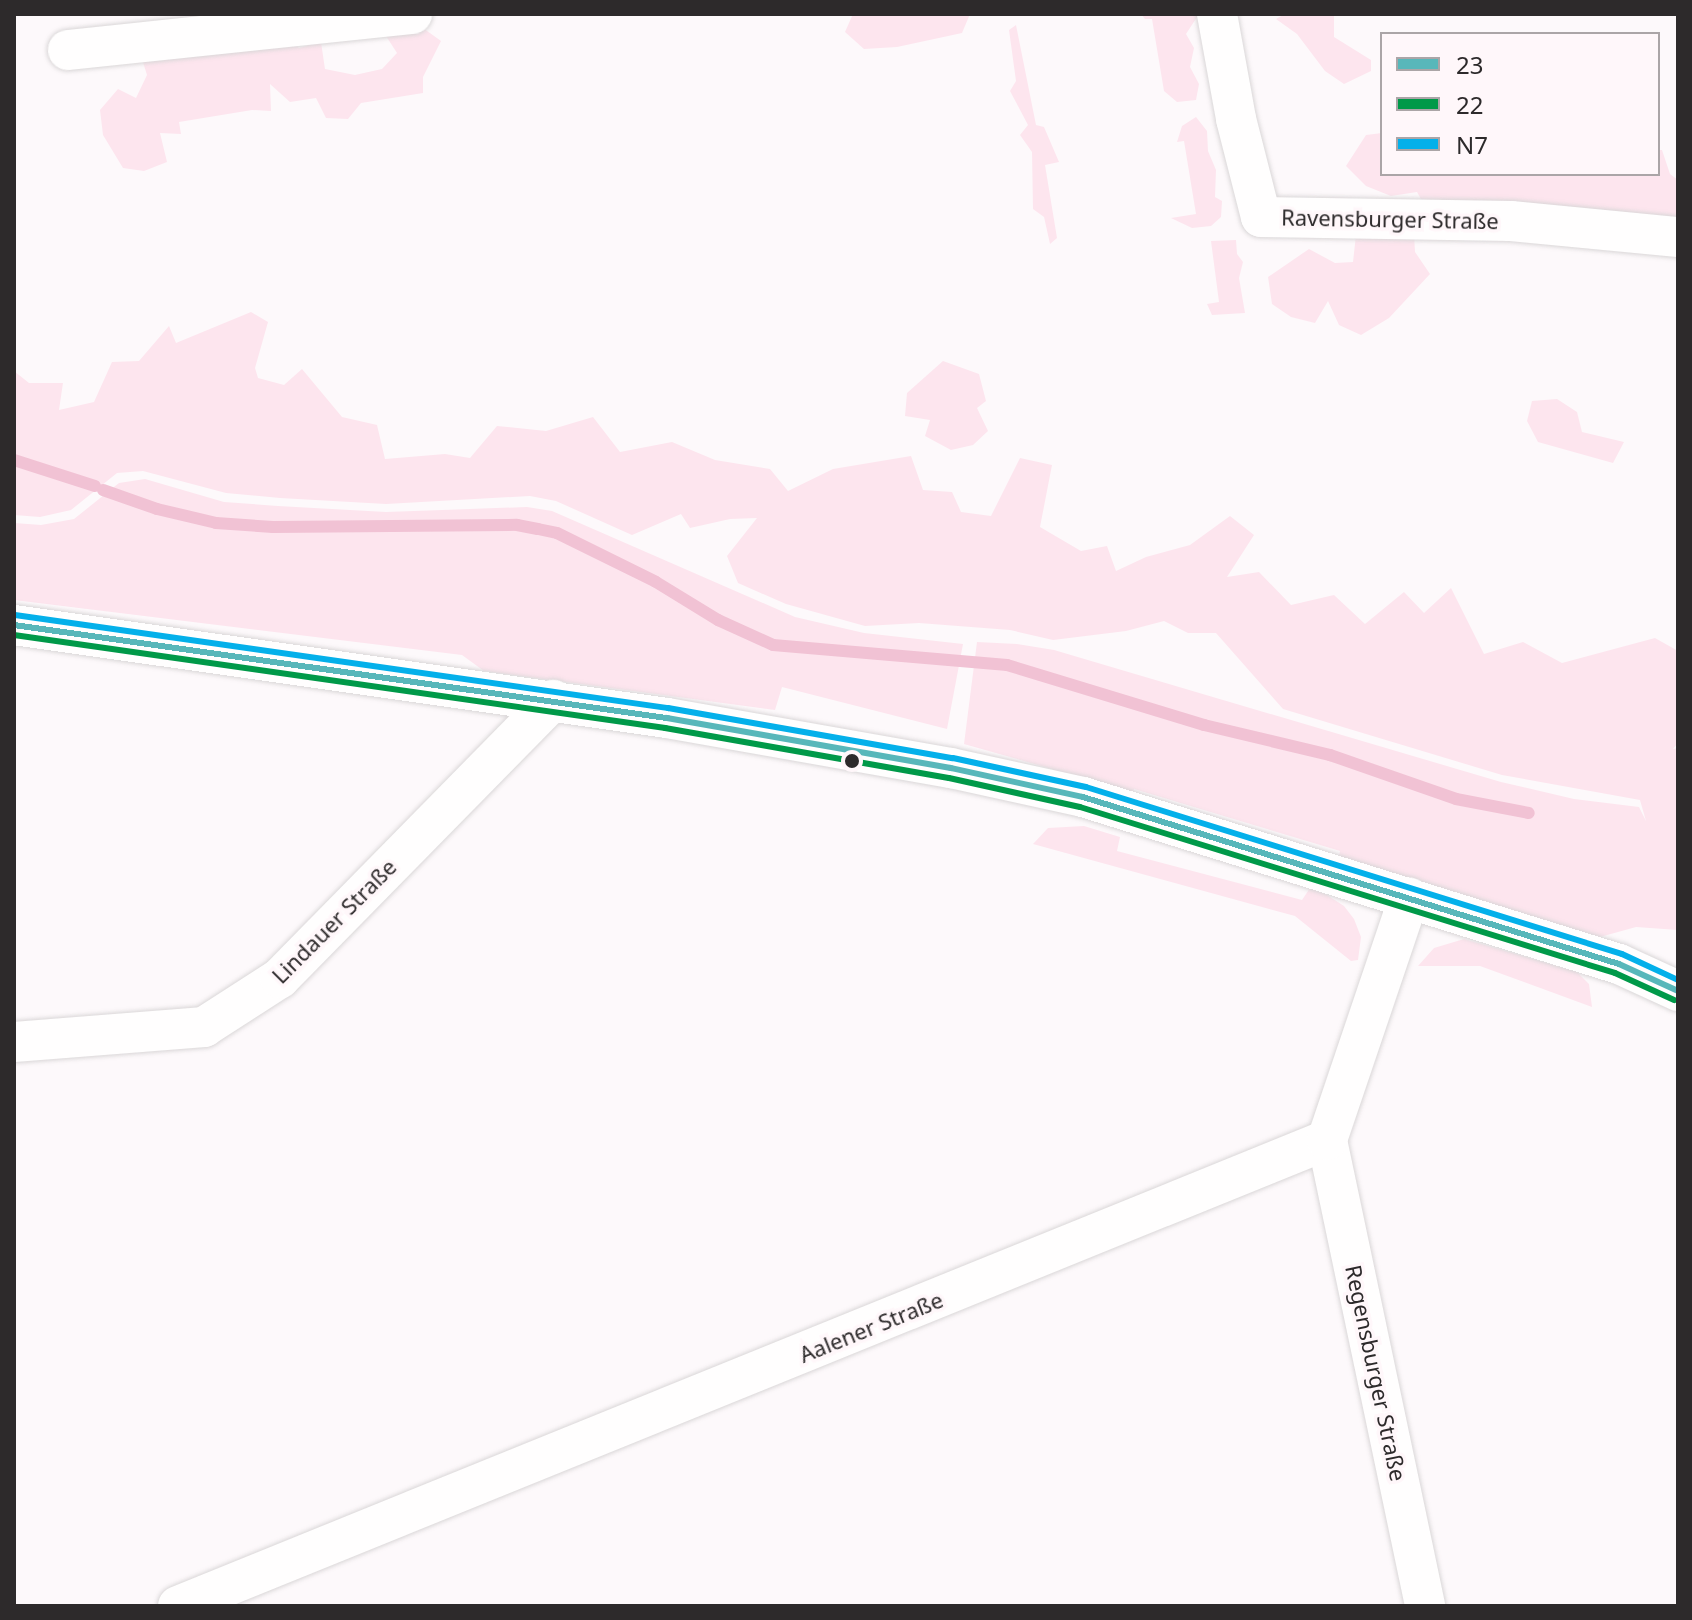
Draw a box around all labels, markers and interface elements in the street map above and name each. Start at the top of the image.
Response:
legend [1380,32,1660,176]
text: 23 [1456,48,1483,81]
text: 22 [1456,88,1483,121]
text: N7 [1456,128,1488,161]
street label: Ravensburger Straße [1281,204,1499,234]
unlabelled marker [844,753,860,769]
street label: Lindauer Straße [266,853,402,989]
street label: Regensburger Straße [1340,1263,1412,1483]
street label: Aalener Straße [795,1286,947,1368]

